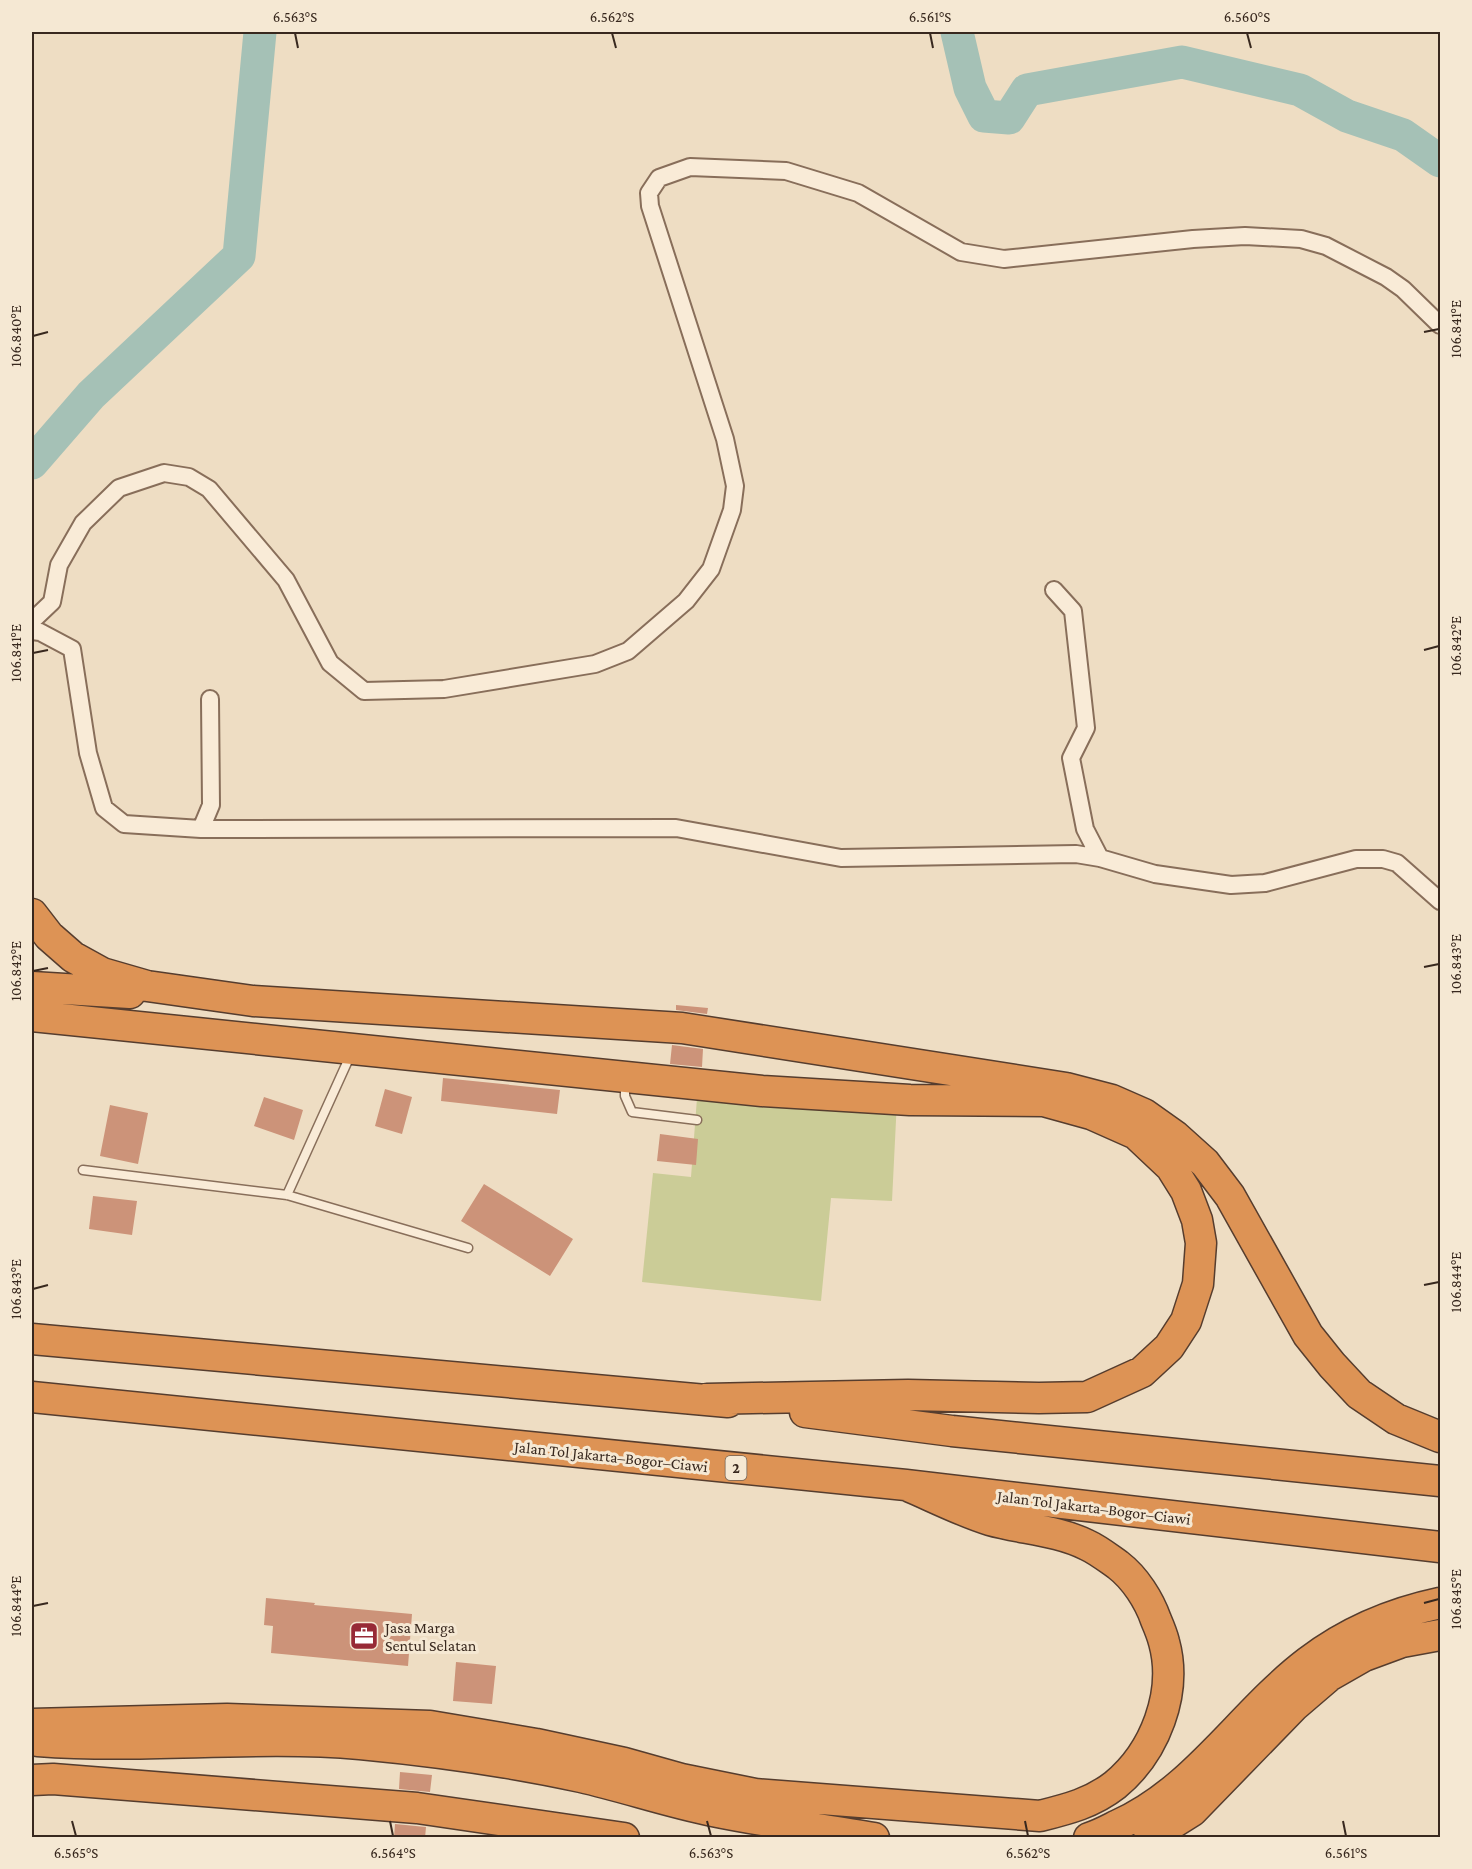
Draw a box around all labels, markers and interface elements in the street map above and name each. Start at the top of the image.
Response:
text: 6.563°S [273,9,317,25]
text: 6.562°S [590,9,634,25]
text: 6.561°S [909,9,951,25]
text: 6.560°S [1224,9,1270,25]
text: 106.841°E [1448,300,1464,358]
text: 106.840°E [8,305,24,367]
text: 106.842°E [1448,616,1464,676]
text: 106.841°E [8,624,24,682]
text: 106.843°E [1448,934,1464,994]
text: 106.842°E [8,941,24,1001]
text: 106.844°E [1448,1252,1464,1312]
text: 106.843°E [8,1259,24,1319]
street label: Jalan Tol Jakarta–Bogor–Ciawi [511,1438,709,1476]
road number: 2 [726,1456,746,1480]
street label: Jalan Tol Jakarta–Bogor–Ciawi [994,1487,1192,1529]
text: 106.845°E [1448,1569,1464,1629]
text: 106.844°E [8,1576,24,1636]
place label: Jasa Marga Sentul Selatan [383,1619,477,1654]
office icon: Jasa Marga Sentul Selatan [348,1620,380,1652]
text: 6.565°S [54,1845,98,1861]
text: 6.564°S [370,1845,416,1861]
text: 6.563°S [689,1845,733,1861]
text: 6.562°S [1006,1845,1050,1861]
text: 6.561°S [1325,1845,1367,1861]

